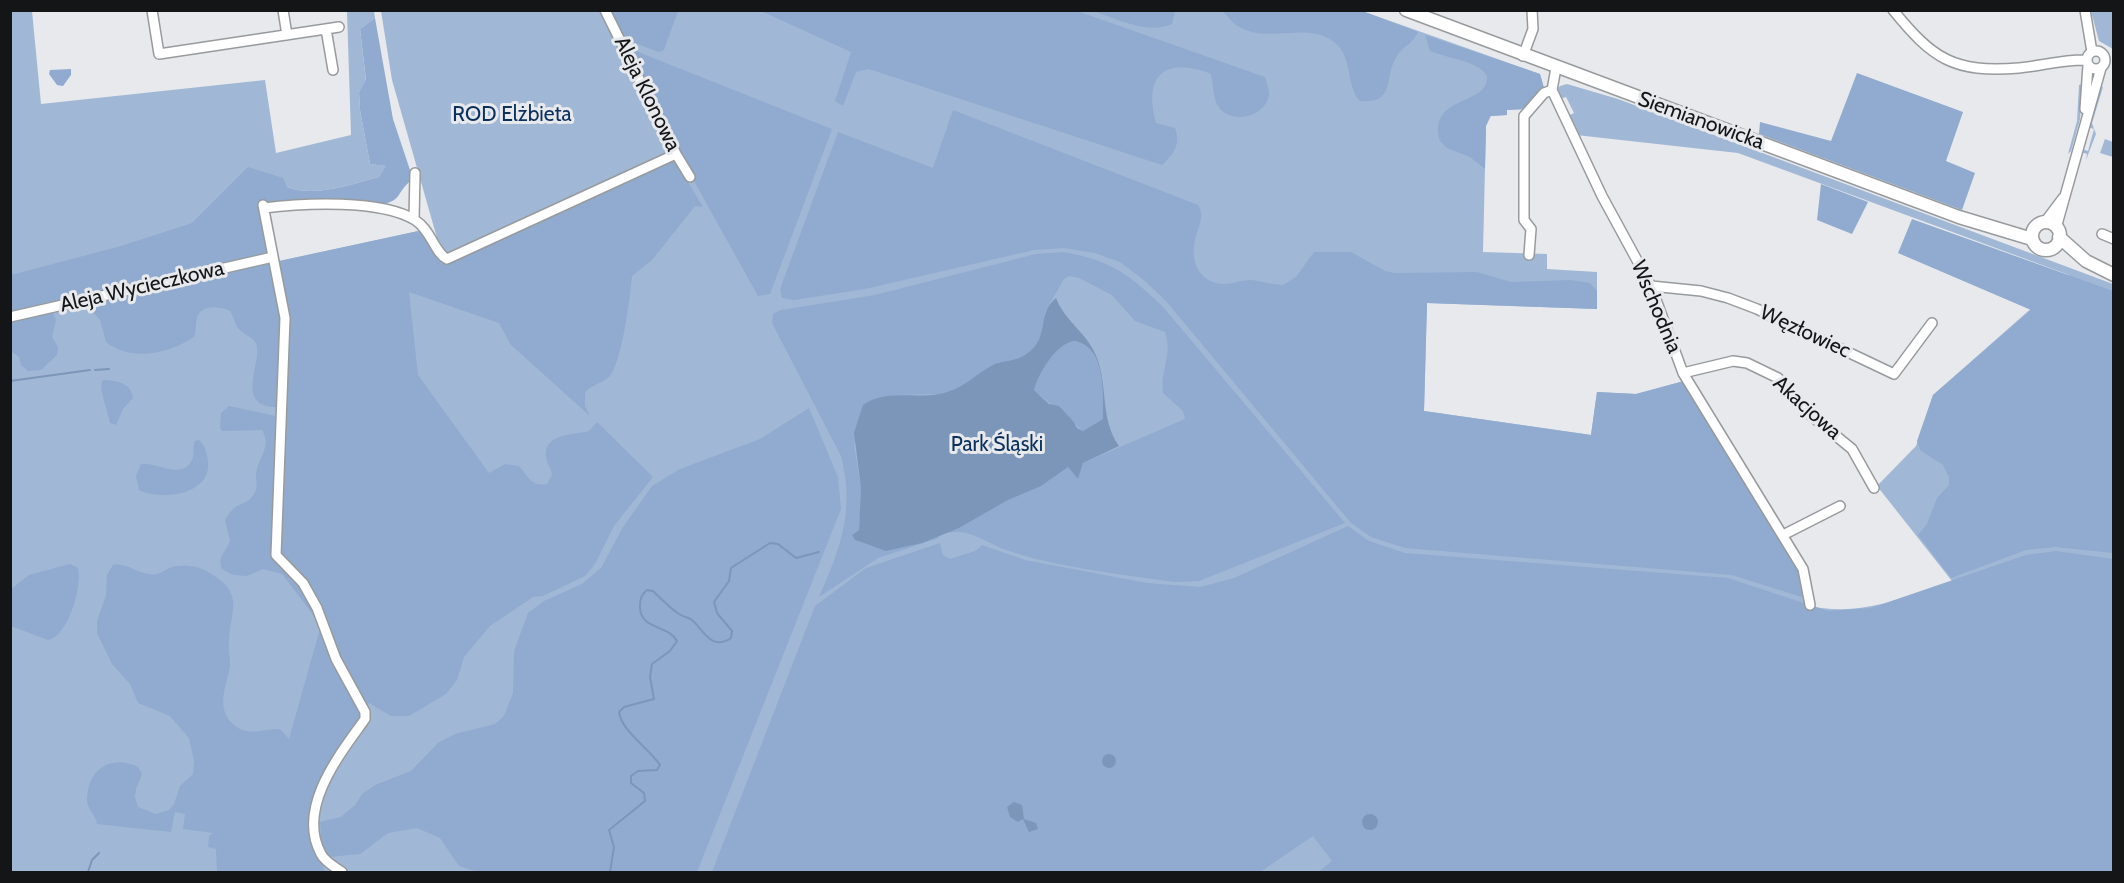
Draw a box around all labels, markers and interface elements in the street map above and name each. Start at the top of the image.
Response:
street label: Aleja Klonowa [608,33,686,155]
street label: Siemianowicka [1635,87,1767,155]
park label: ROD Elżbieta [452,102,572,128]
street label: Aleja Wycieczkowa [58,256,226,318]
street label: Wschodnia [1625,257,1687,357]
street label: Węzłowiec [1756,300,1854,364]
street label: Akacjowa [1768,371,1846,445]
park label: Park Śląski [951,432,1043,458]

